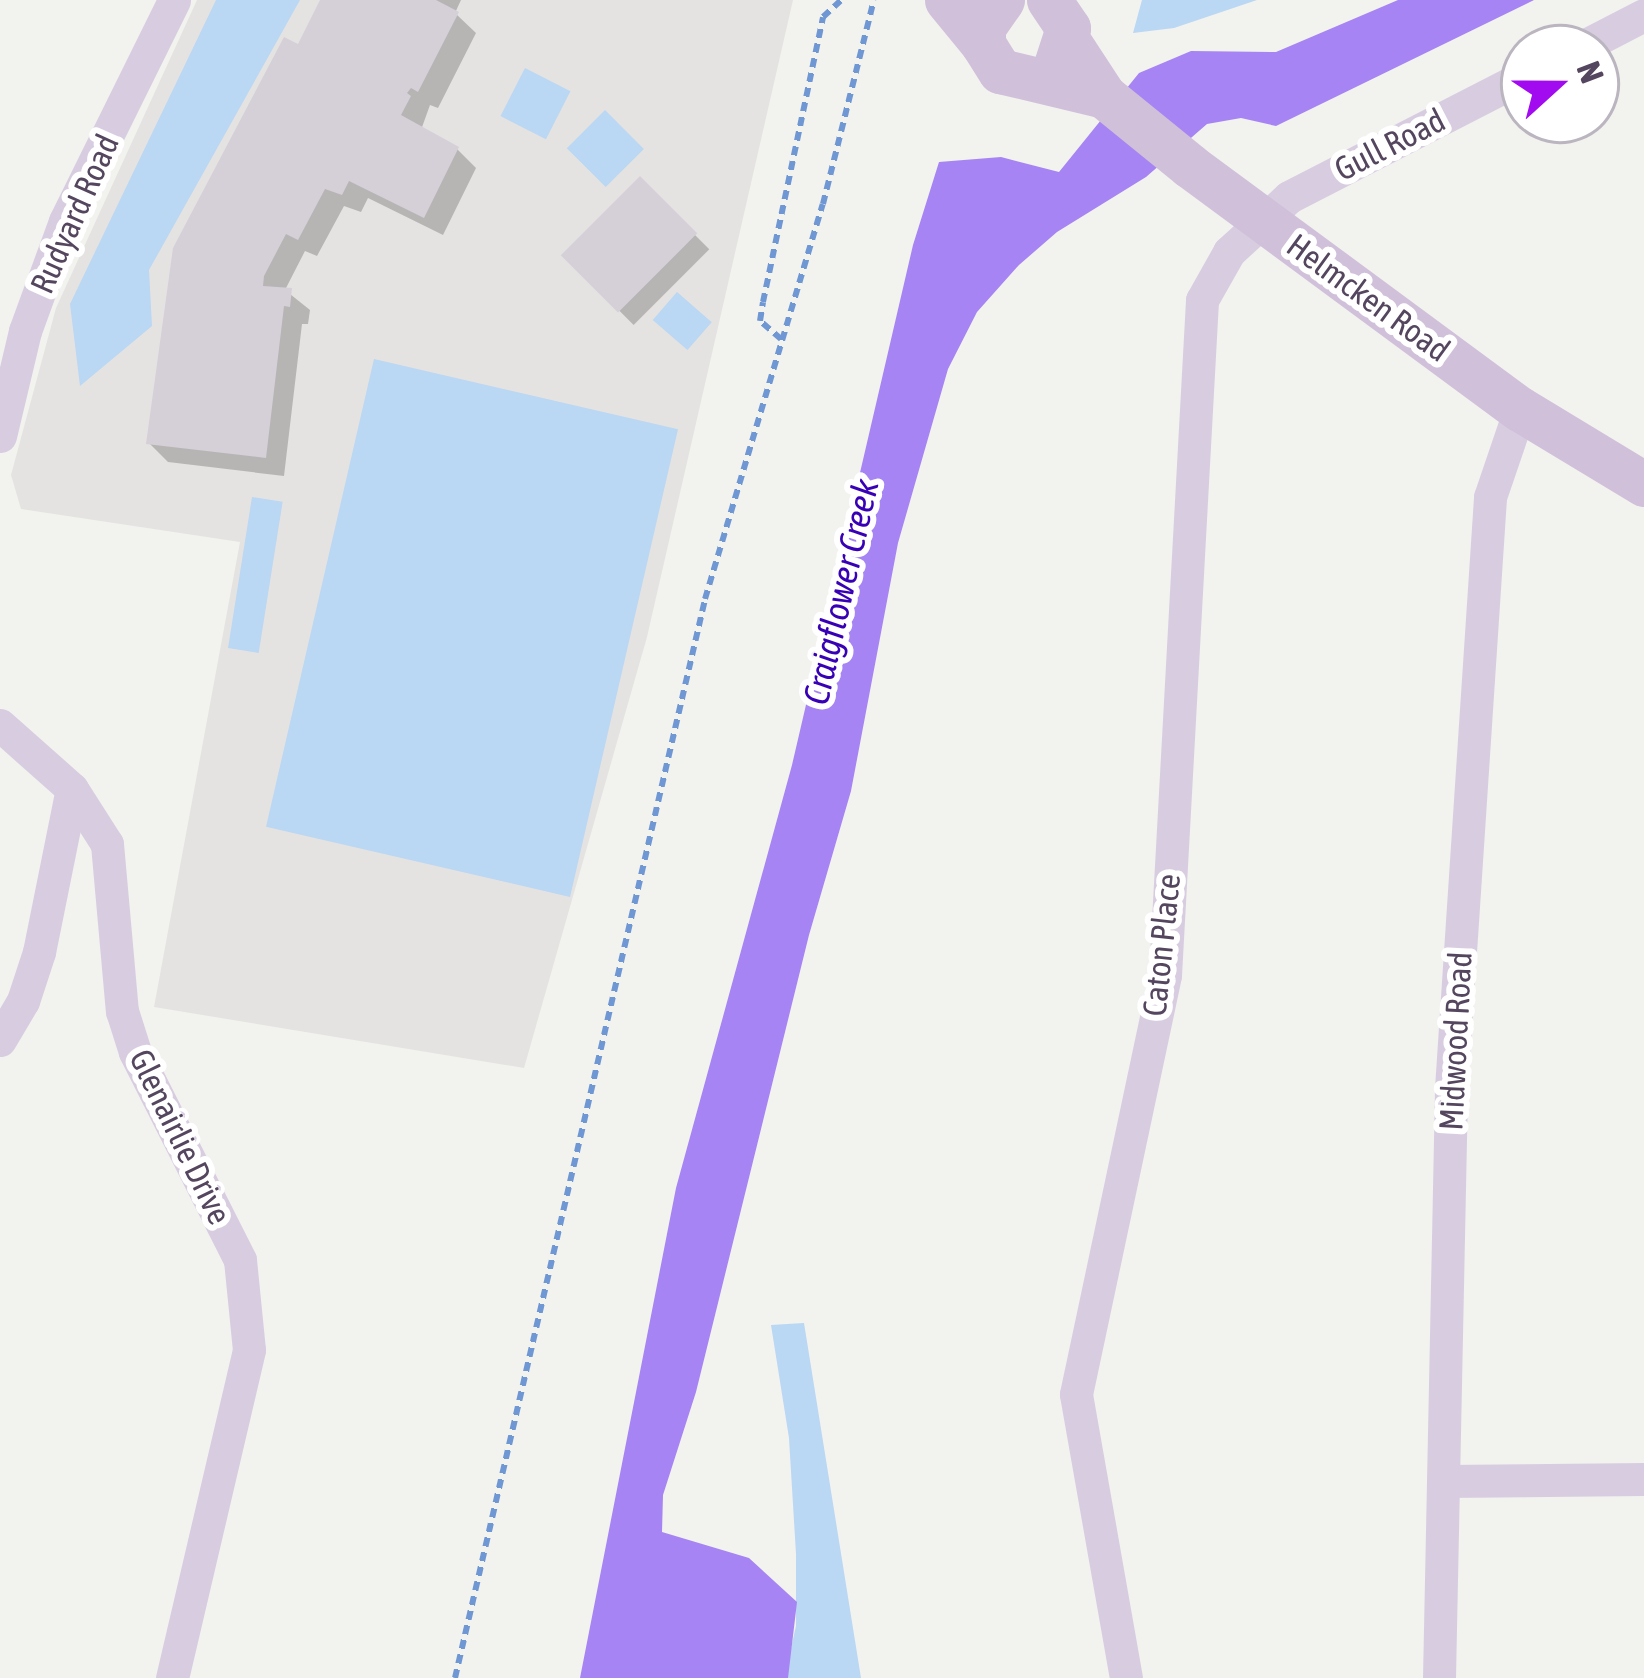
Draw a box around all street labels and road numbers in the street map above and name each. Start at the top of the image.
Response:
street label: Gull Road [1328,100,1452,190]
street label: Rudyard Road [22,128,128,300]
street label: Helmcken Road [1279,226,1457,370]
street label: Caton Place [1135,872,1189,1018]
street label: Midwood Road [1432,951,1480,1131]
street label: Glenairlie Drive [121,1043,239,1231]

